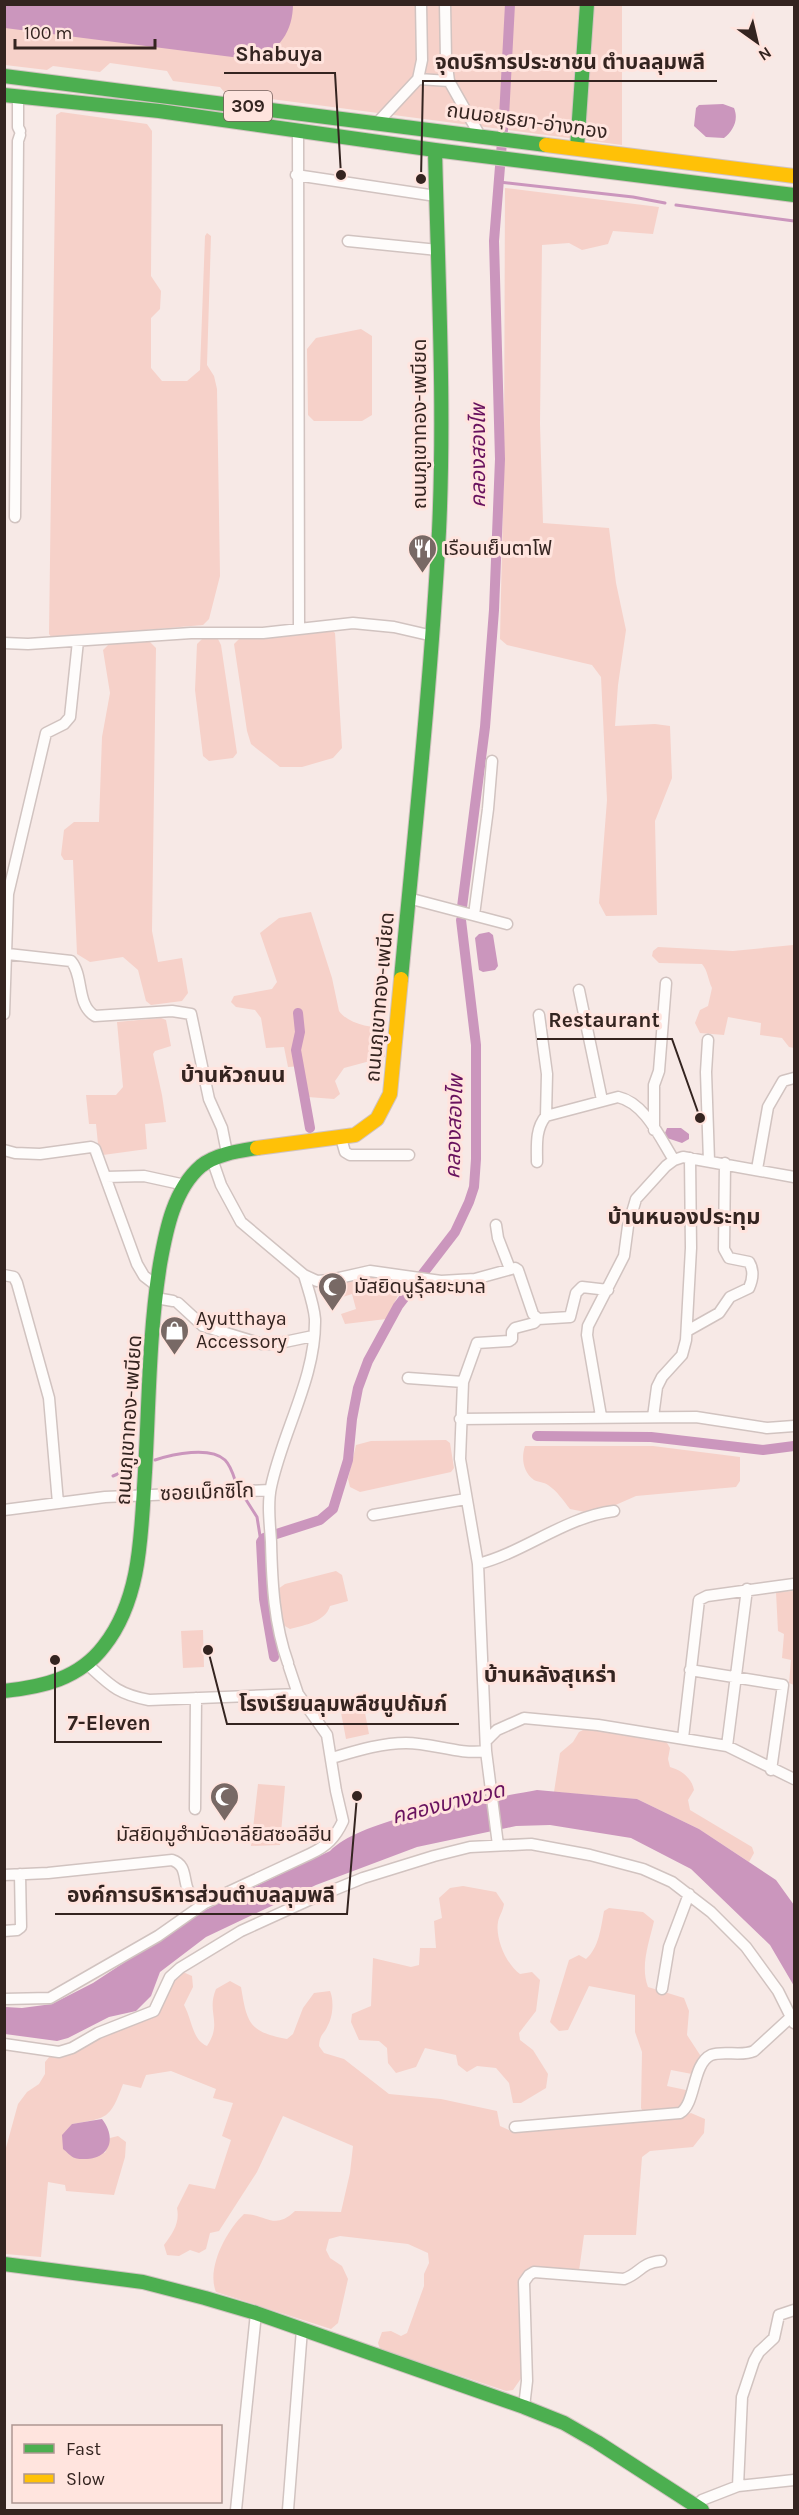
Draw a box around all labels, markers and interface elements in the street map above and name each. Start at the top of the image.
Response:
scale bar [15,12,154,50]
north arrow [727,12,787,72]
text: 100 m [24,22,72,44]
callout: Shabuya [224,34,335,73]
text: Shabuya [235,42,323,66]
callout: จุดบริการประชาชน ตำบลลุมพลี [423,42,717,81]
text: N [755,43,775,65]
text: จุดบริการประชาชน ตำบลลุมพลี [435,50,705,75]
road number: 309 [224,91,272,121]
street label: ถนนอยุธยา-อ่างทอง [445,98,609,144]
street label: ถนนภูเขาทอง-เพนียด [408,339,432,509]
water label: คลองสองไพ [466,402,490,508]
restaurant icon: เรือนเย็นตาโฟ [406,532,438,574]
place label: เรือนเย็นตาโฟ [443,537,552,560]
street label: ถนนภูเขาทอง-เพนียด [361,911,400,1083]
callout: Restaurant [537,1000,672,1039]
text: Restaurant [548,1008,660,1032]
district label: บ้านหัวถนน [181,1062,285,1088]
water label: คลองสองไพ [440,1072,468,1179]
district label: บ้านหนองประทุม [608,1204,760,1230]
mosque icon: มัสยิดนูรุ้ลยะมาล [317,1270,349,1312]
place label: มัสยิดนูรุ้ลยะมาล [354,1275,486,1299]
place label: Ayutthaya Accessory [196,1307,287,1353]
shop icon: Ayutthaya Accessory [159,1314,191,1356]
street label: ถนนภูเขาทอง-เพนียด [112,1334,147,1506]
street label: ซอยเม็กซิโก [160,1479,254,1505]
district label: บ้านหลังสุเหร่า [484,1662,616,1688]
callout: โรงเรียนลุมพลีชนูปถัมภ์ [227,1685,459,1724]
text: โรงเรียนลุมพลีชนูปถัมภ์ [239,1692,447,1717]
callout: 7-Eleven [55,1703,162,1742]
text: 7-Eleven [67,1711,151,1735]
water label: คลองบางขวด [389,1777,508,1829]
mosque icon: มัสยิดมูฮำมัดอาลียิสซอลีฮีน [208,1780,240,1822]
place label: มัสยิดมูฮำมัดอาลียิสซอลีฮีน [116,1823,332,1847]
callout: องค์การบริหารส่วนตำบลลุมพลี [55,1875,347,1914]
text: องค์การบริหารส่วนตำบลลุมพลี [67,1883,335,1908]
legend [12,2425,222,2503]
text: Fast [66,2438,101,2460]
text: Slow [66,2468,105,2490]

